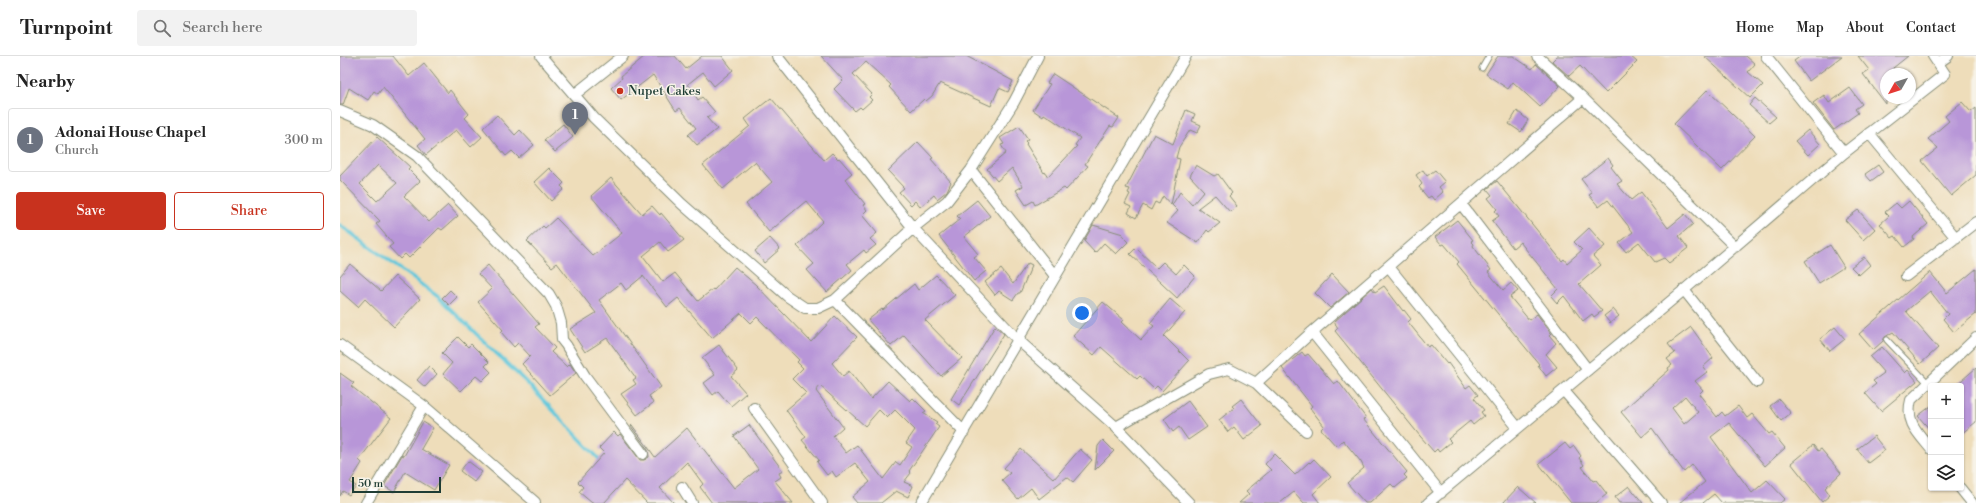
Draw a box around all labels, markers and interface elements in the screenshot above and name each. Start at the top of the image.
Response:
search box [137,10,417,46]
text: Turnpoint [20,16,113,40]
icon: search [151,17,173,39]
text: Search here [183,18,263,37]
text: Home [1736,19,1774,37]
text: Map [1796,19,1824,37]
text: About [1846,19,1884,37]
text: Contact [1906,19,1956,37]
north arrow [1880,68,1916,104]
text: Nearby [16,71,75,93]
place label: Nupet Cakes [628,83,701,99]
marker: Nupet Cakes [615,86,625,96]
pin: 1 [562,102,588,135]
text: Adonai House Chapel [55,123,206,142]
text: 1 [27,132,33,148]
text: 300 m [285,132,323,148]
text: Church [55,142,99,158]
button: Save [16,192,166,230]
button: Share [174,192,324,230]
your location [1072,303,1092,323]
map controls [1928,383,1964,491]
button: + [1928,383,1964,419]
button: − [1928,419,1964,455]
button: layers [1928,455,1964,491]
scale bar [352,475,441,494]
text: 50 m [358,477,383,491]

